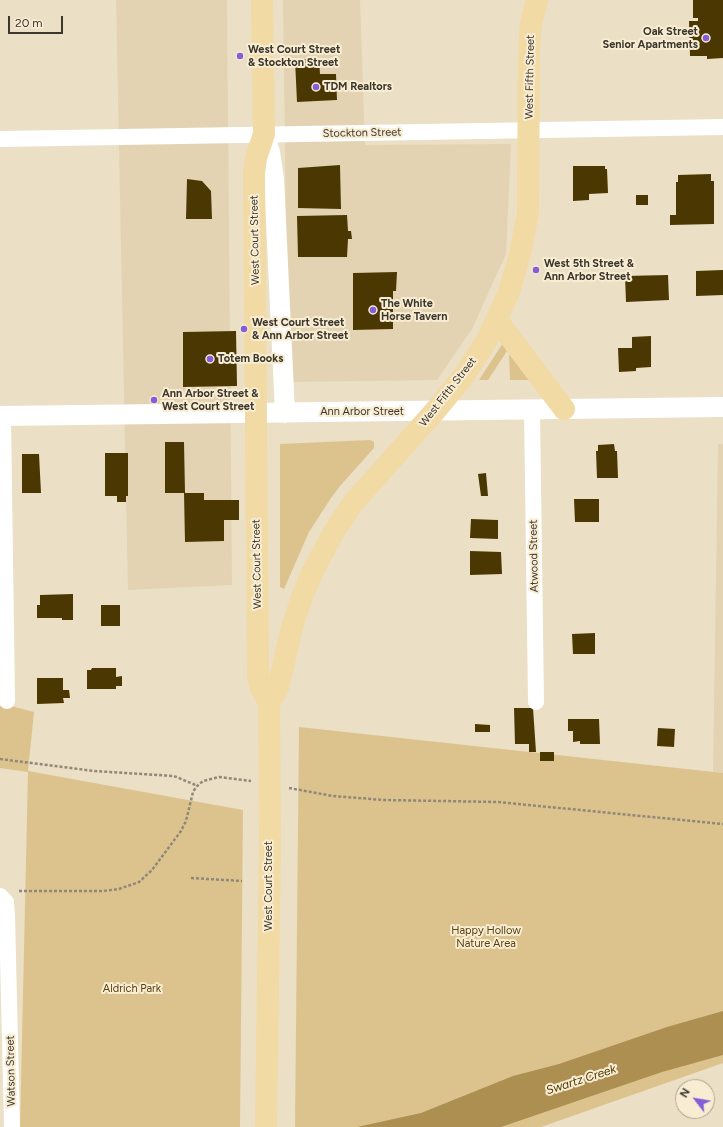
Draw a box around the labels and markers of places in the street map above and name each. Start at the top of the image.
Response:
place label: Oak Street Senior Apartments [603,25,698,51]
marker: Oak Street Senior Apartments [701,33,711,43]
place label: West Court Street & Stockton Street [248,43,340,69]
marker: West Court Street & Stockton Street [235,51,245,61]
place label: TDM Realtors [324,80,392,94]
marker: TDM Realtors [311,82,321,92]
place label: West 5th Street & Ann Arbor Street [544,257,634,283]
marker: West 5th Street & Ann Arbor Street [531,265,541,275]
place label: The White Horse Tavern [381,297,448,323]
marker: The White Horse Tavern [368,305,378,315]
place label: West Court Street & Ann Arbor Street [252,316,348,342]
marker: West Court Street & Ann Arbor Street [239,324,249,334]
place label: Totem Books [218,352,283,366]
marker: Totem Books [205,354,215,364]
place label: Ann Arbor Street & West Court Street [162,387,258,413]
marker: Ann Arbor Street & West Court Street [149,395,159,405]

